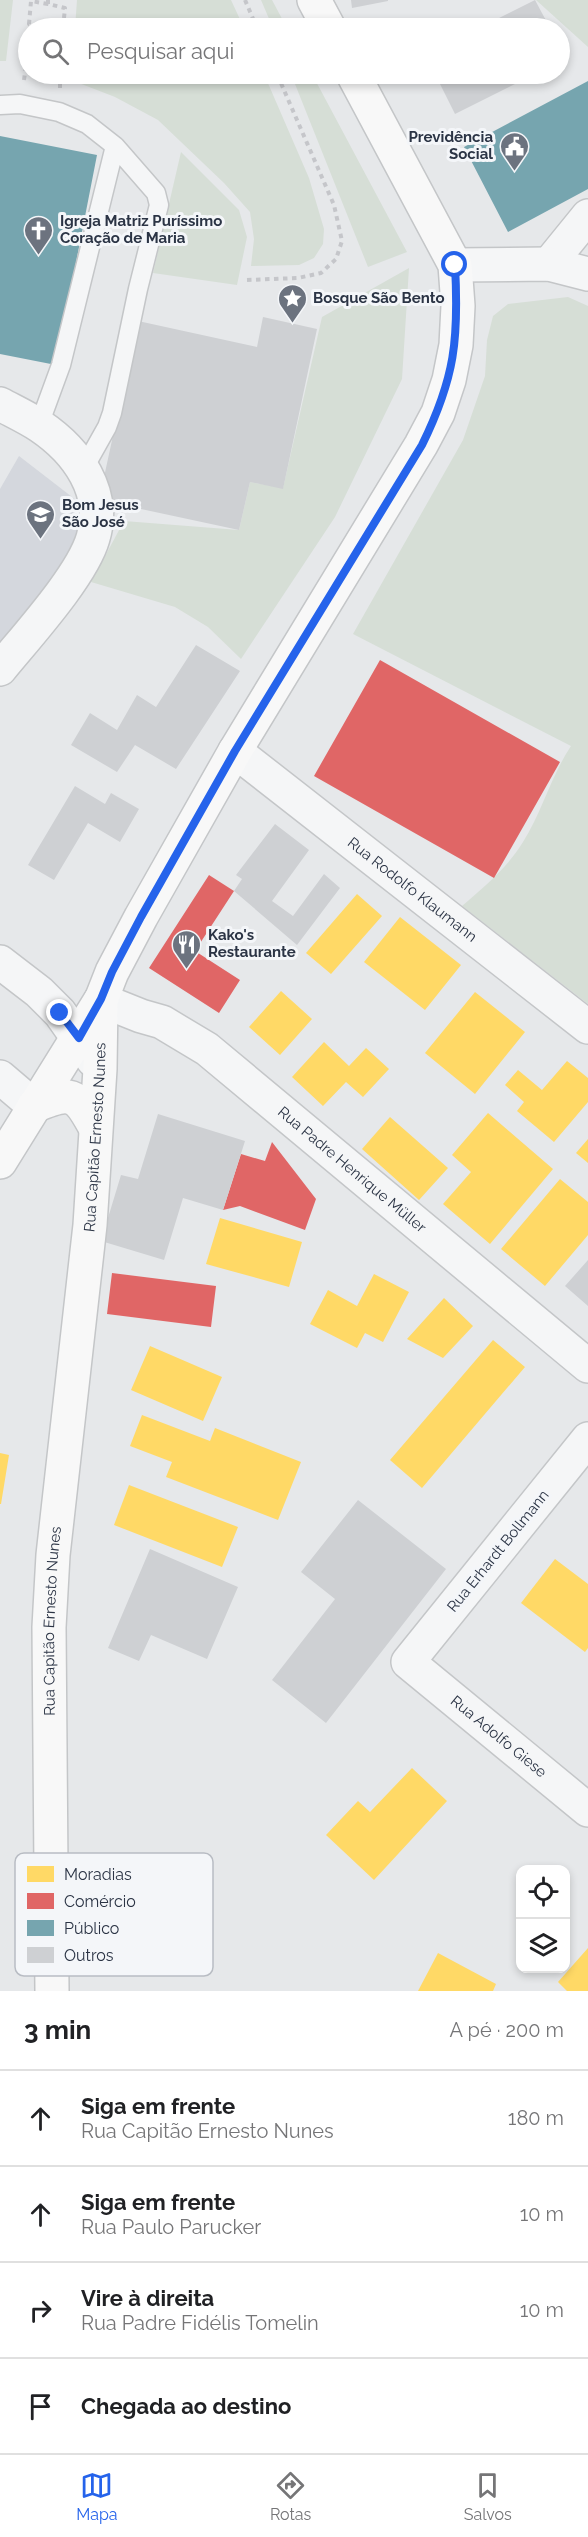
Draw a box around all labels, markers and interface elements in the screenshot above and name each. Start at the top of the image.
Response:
search box [18,18,570,84]
icon: search [39,35,72,68]
text: Pesquisar aqui [87,38,234,64]
place label: Previdência Social [409,128,493,163]
public building icon: Previdência Social [498,130,530,172]
place label: Igreja Matriz Puríssimo Coração de Maria [60,212,222,247]
church icon: Igreja Matriz Puríssimo Coração de Maria [23,214,55,256]
route start [441,251,467,277]
place icon: Bosque São Bento [276,282,308,324]
place label: Bosque São Bento [313,289,444,307]
place label: Bom Jesus São José [62,496,139,531]
school or university icon: Bom Jesus São José [25,498,57,540]
street label: Rua Rodolfo Klaumann [344,833,481,946]
place label: Kako's Restaurante [208,926,296,961]
restaurant icon: Kako's Restaurante [171,928,203,970]
route end [46,999,72,1025]
street label: Rua Capitão Ernesto Nunes [80,1042,109,1233]
street label: Rua Padre Henrique Müller [274,1103,430,1237]
street label: Rua Erhardt Bollmann [443,1486,553,1616]
street label: Rua Capitão Ernesto Nunes [40,1525,65,1716]
street label: Rua Adolfo Giese [447,1692,550,1781]
legend [15,1853,213,1976]
text: Moradias [64,1865,132,1884]
map controls [516,1865,570,1973]
button: locate [516,1865,570,1919]
text: Comércio [64,1892,136,1911]
text: Público [64,1919,119,1938]
button: layers [516,1919,570,1973]
text: Outros [64,1946,114,1965]
text: 3 min [24,2015,91,2045]
text: A pé · 200 m [450,2018,564,2042]
text: Siga em frente [81,2093,235,2119]
icon: ahead [24,2102,57,2135]
text: 180 m [508,2106,564,2130]
text: Rua Capitão Ernesto Nunes [81,2119,334,2143]
text: Siga em frente [81,2189,235,2215]
icon: ahead [24,2198,57,2231]
text: 10 m [520,2202,564,2226]
text: Rua Paulo Parucker [81,2215,261,2239]
text: Vire à direita [81,2285,214,2311]
icon: right [24,2294,57,2327]
text: 10 m [520,2298,564,2322]
text: Rua Padre Fidélis Tomelin [81,2311,319,2335]
icon: arrive [24,2390,57,2423]
text: Chegada ao destino [81,2393,291,2419]
tab: Mapa [76,2469,117,2524]
tab: Rotas [270,2469,311,2524]
tab: Salvos [464,2469,512,2524]

